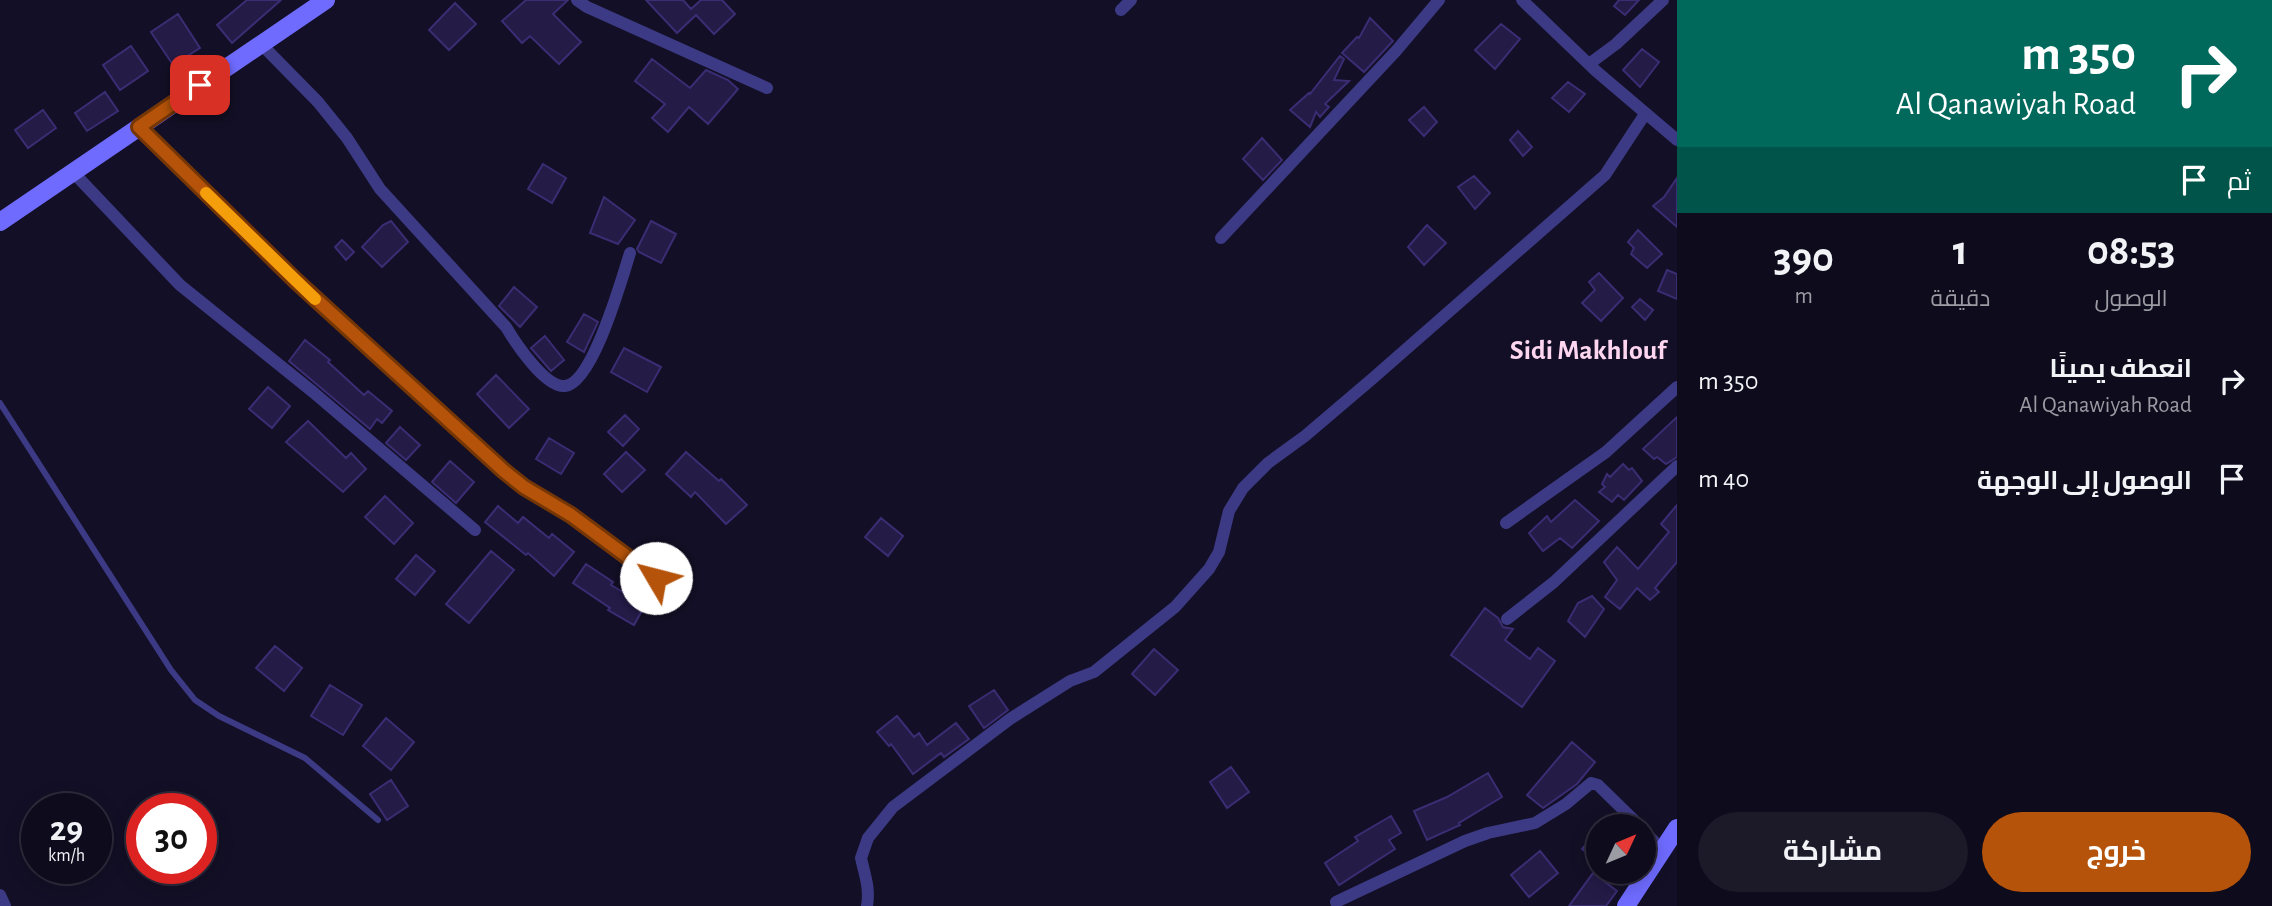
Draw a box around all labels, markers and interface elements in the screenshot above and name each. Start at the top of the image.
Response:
icon: right [2160,28,2251,119]
text: 350 m [2021,30,2136,79]
pin [170,55,230,115]
icon: arrive [181,66,219,104]
text: Al Qanawiyah Road [1896,88,2136,120]
icon: arrive [2175,161,2213,199]
text: ثم [2227,169,2251,195]
text: 1 [1953,230,1968,272]
text: 08:53 [2087,230,2175,272]
text: 390 [1774,237,1834,279]
text: m [1795,285,1813,308]
text: دقيقة [1931,288,1990,311]
text: الوصول [2095,288,2168,311]
district label: Sidi Makhlouf [1510,337,1668,365]
text: انعطف يمينًا [2049,356,2192,382]
icon: right [2213,362,2251,400]
text: 350 m [1698,368,1758,394]
text: Al Qanawiyah Road [2019,394,2192,417]
icon: arrive [2213,460,2251,498]
text: 40 m [1698,466,1749,492]
text: الوصول إلى الوجهة [1977,468,2192,494]
position arrow [619,541,693,615]
speed limit sign: 30 [126,793,217,884]
text: 29 [50,812,83,847]
button: مشاركة [1698,812,1968,892]
button: خروج [1982,812,2251,892]
north arrow [1586,814,1656,884]
map controls [1586,814,1656,884]
text: km/h [48,847,85,865]

